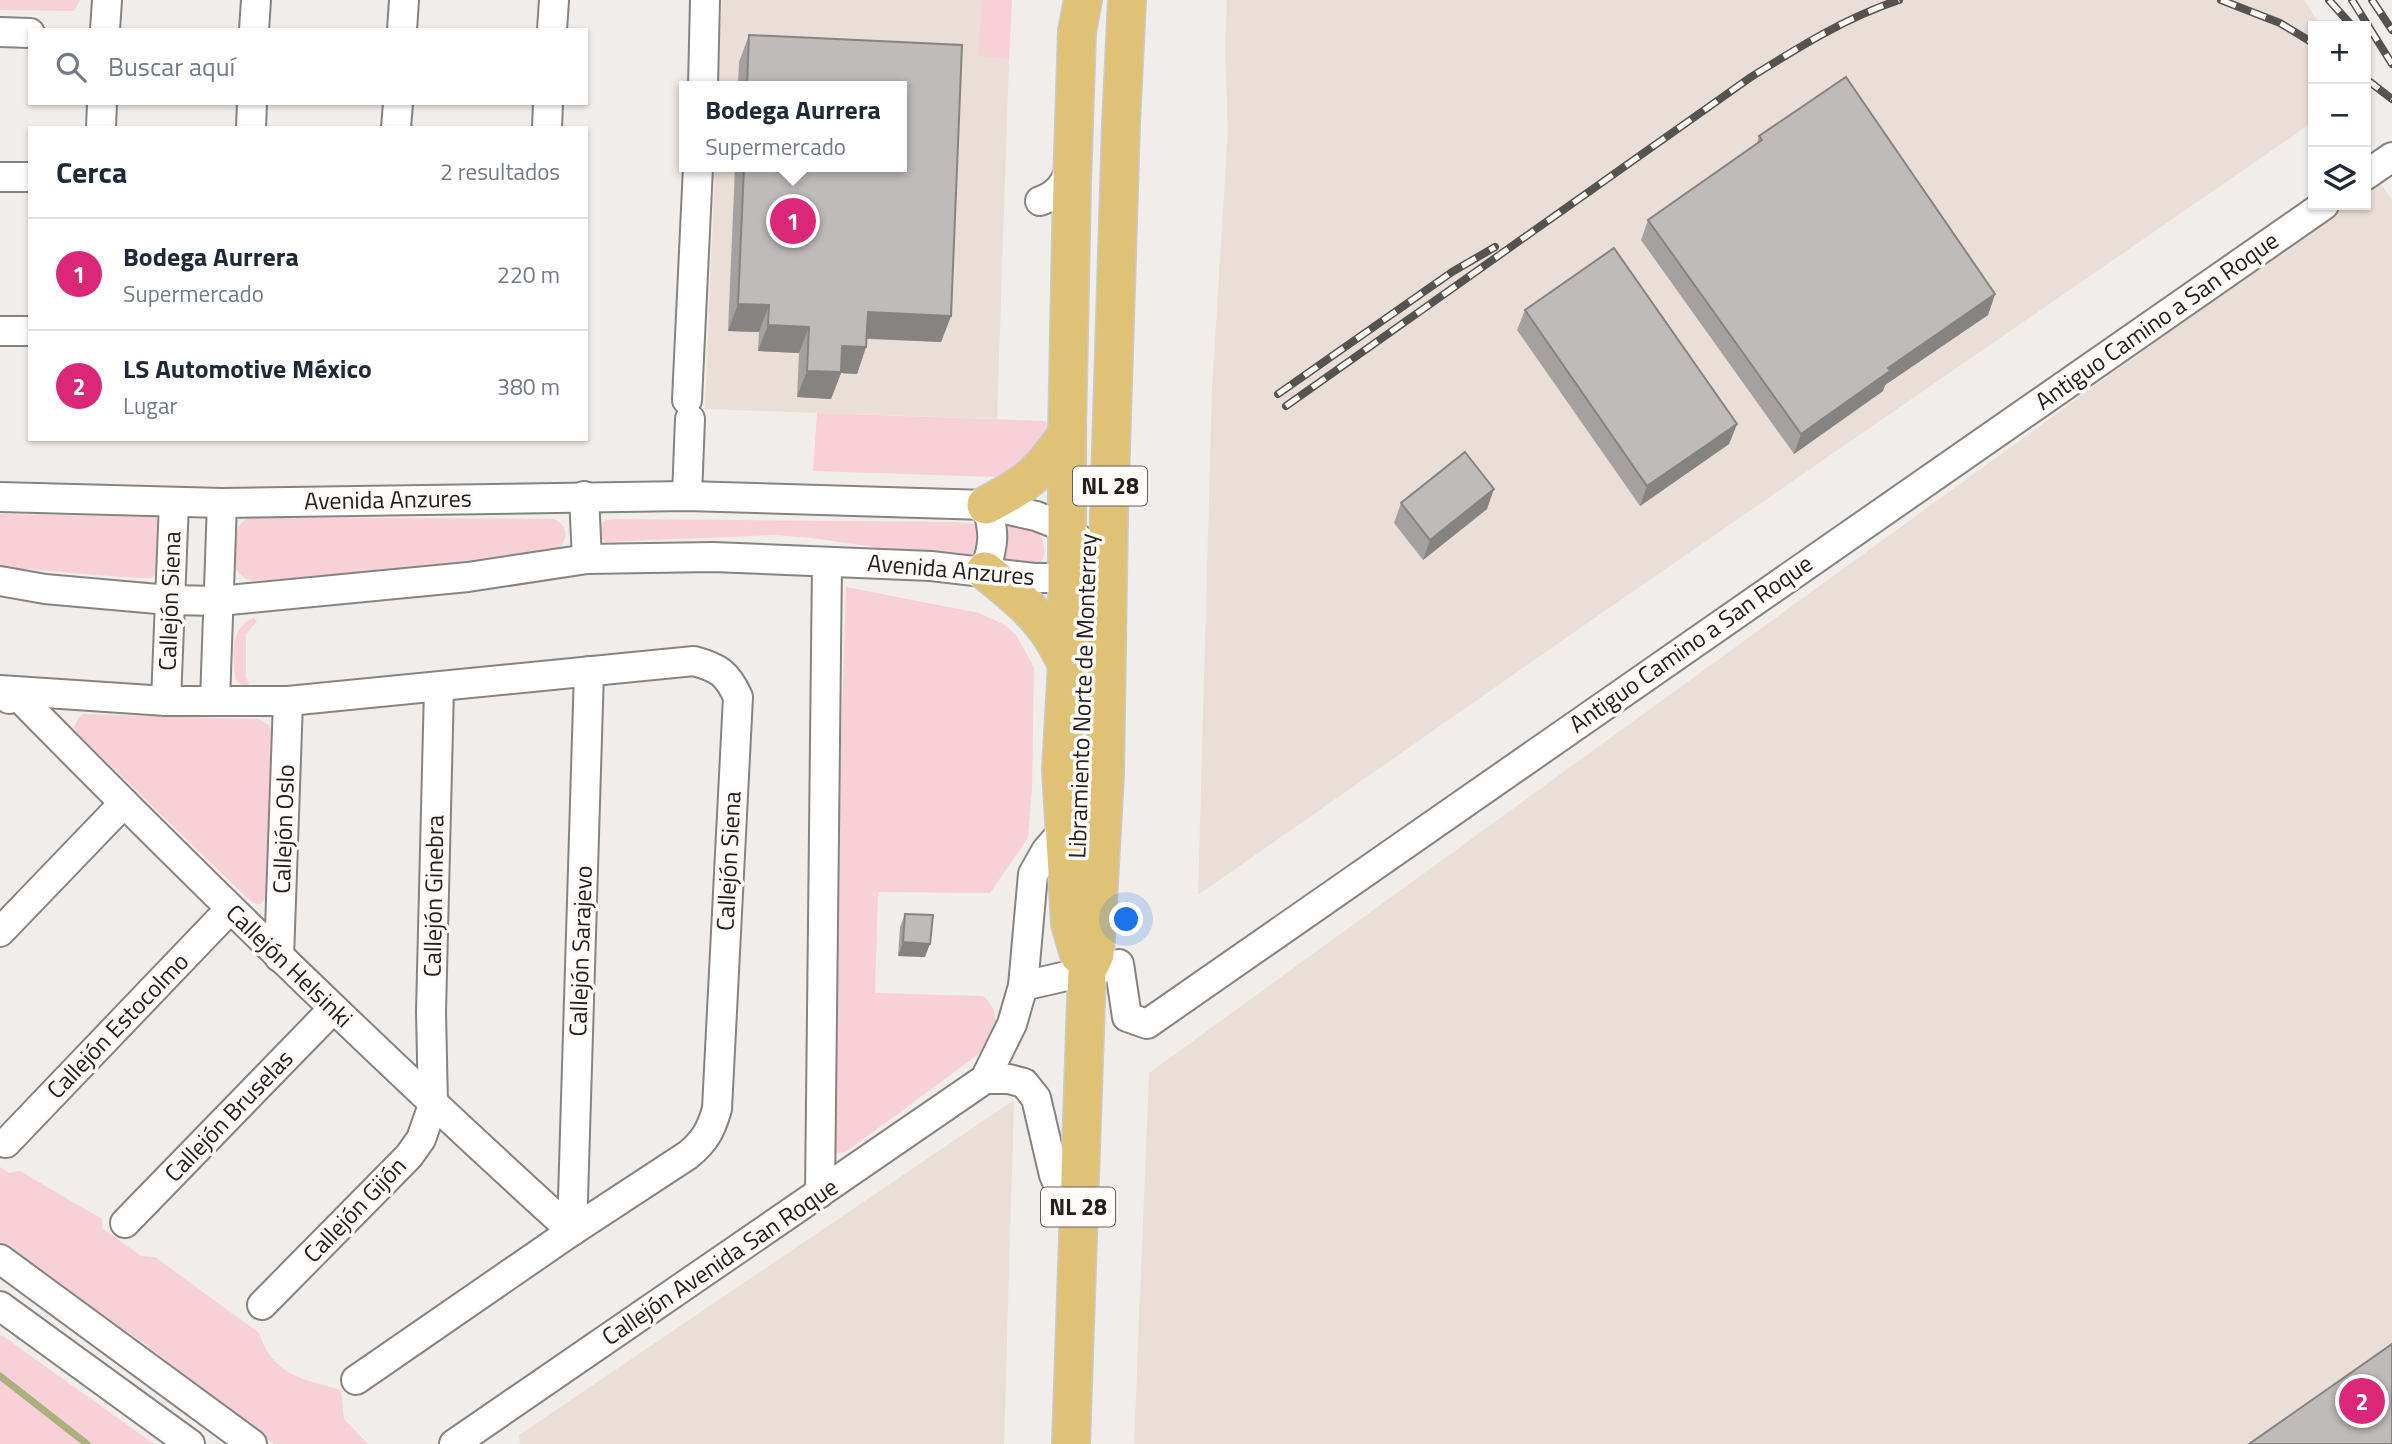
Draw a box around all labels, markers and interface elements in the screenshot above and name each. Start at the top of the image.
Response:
map controls [2308,21,2371,210]
button: + [2308,21,2371,84]
search box [28,28,588,105]
text: Buscar aquí [108,47,235,86]
icon: search [52,48,90,86]
popup [679,81,907,172]
button: − [2308,84,2371,147]
text: Bodega Aurrera [705,90,881,129]
text: Supermercado [705,129,846,164]
button: layers [2308,147,2371,210]
text: Cerca [56,149,127,195]
text: 2 resultados [440,154,560,189]
pin: 1 [770,195,816,247]
street label: Antiguo Camino a San Roque [2027,222,2286,418]
text: Bodega Aurrera [123,237,299,276]
text: 1 [73,257,85,292]
text: 220 m [497,257,560,292]
text: Supermercado [123,276,264,311]
text: LS Automotive México [123,349,372,388]
text: 2 [73,369,85,404]
text: 380 m [497,369,560,404]
text: Lugar [123,388,177,423]
road number: NL 28 [1073,466,1147,506]
street label: Avenida Anzures [304,480,472,518]
street label: Callejón Siena [149,531,189,671]
street label: Libramiento Norte de Monterrey [1058,532,1106,859]
street label: Avenida Anzures [866,544,1036,594]
street label: Antiguo Camino a San Roque [1561,545,1820,741]
street label: Callejón Oslo [263,764,303,894]
street label: Callejón Siena [706,790,750,932]
street label: Callejón Ginebra [414,814,452,977]
street label: Callejón Sarajevo [559,865,601,1037]
street label: Callejón Helsinki [218,895,361,1035]
your location [1109,902,1143,936]
street label: Callejón Estocolmo [38,944,197,1107]
street label: Callejón Bruselas [156,1041,301,1190]
street label: Callejón Gijón [294,1148,414,1270]
street label: Callejón Avenida San Roque [594,1169,845,1354]
road number: NL 28 [1041,1188,1115,1226]
pin: 2 [2339,1375,2385,1427]

